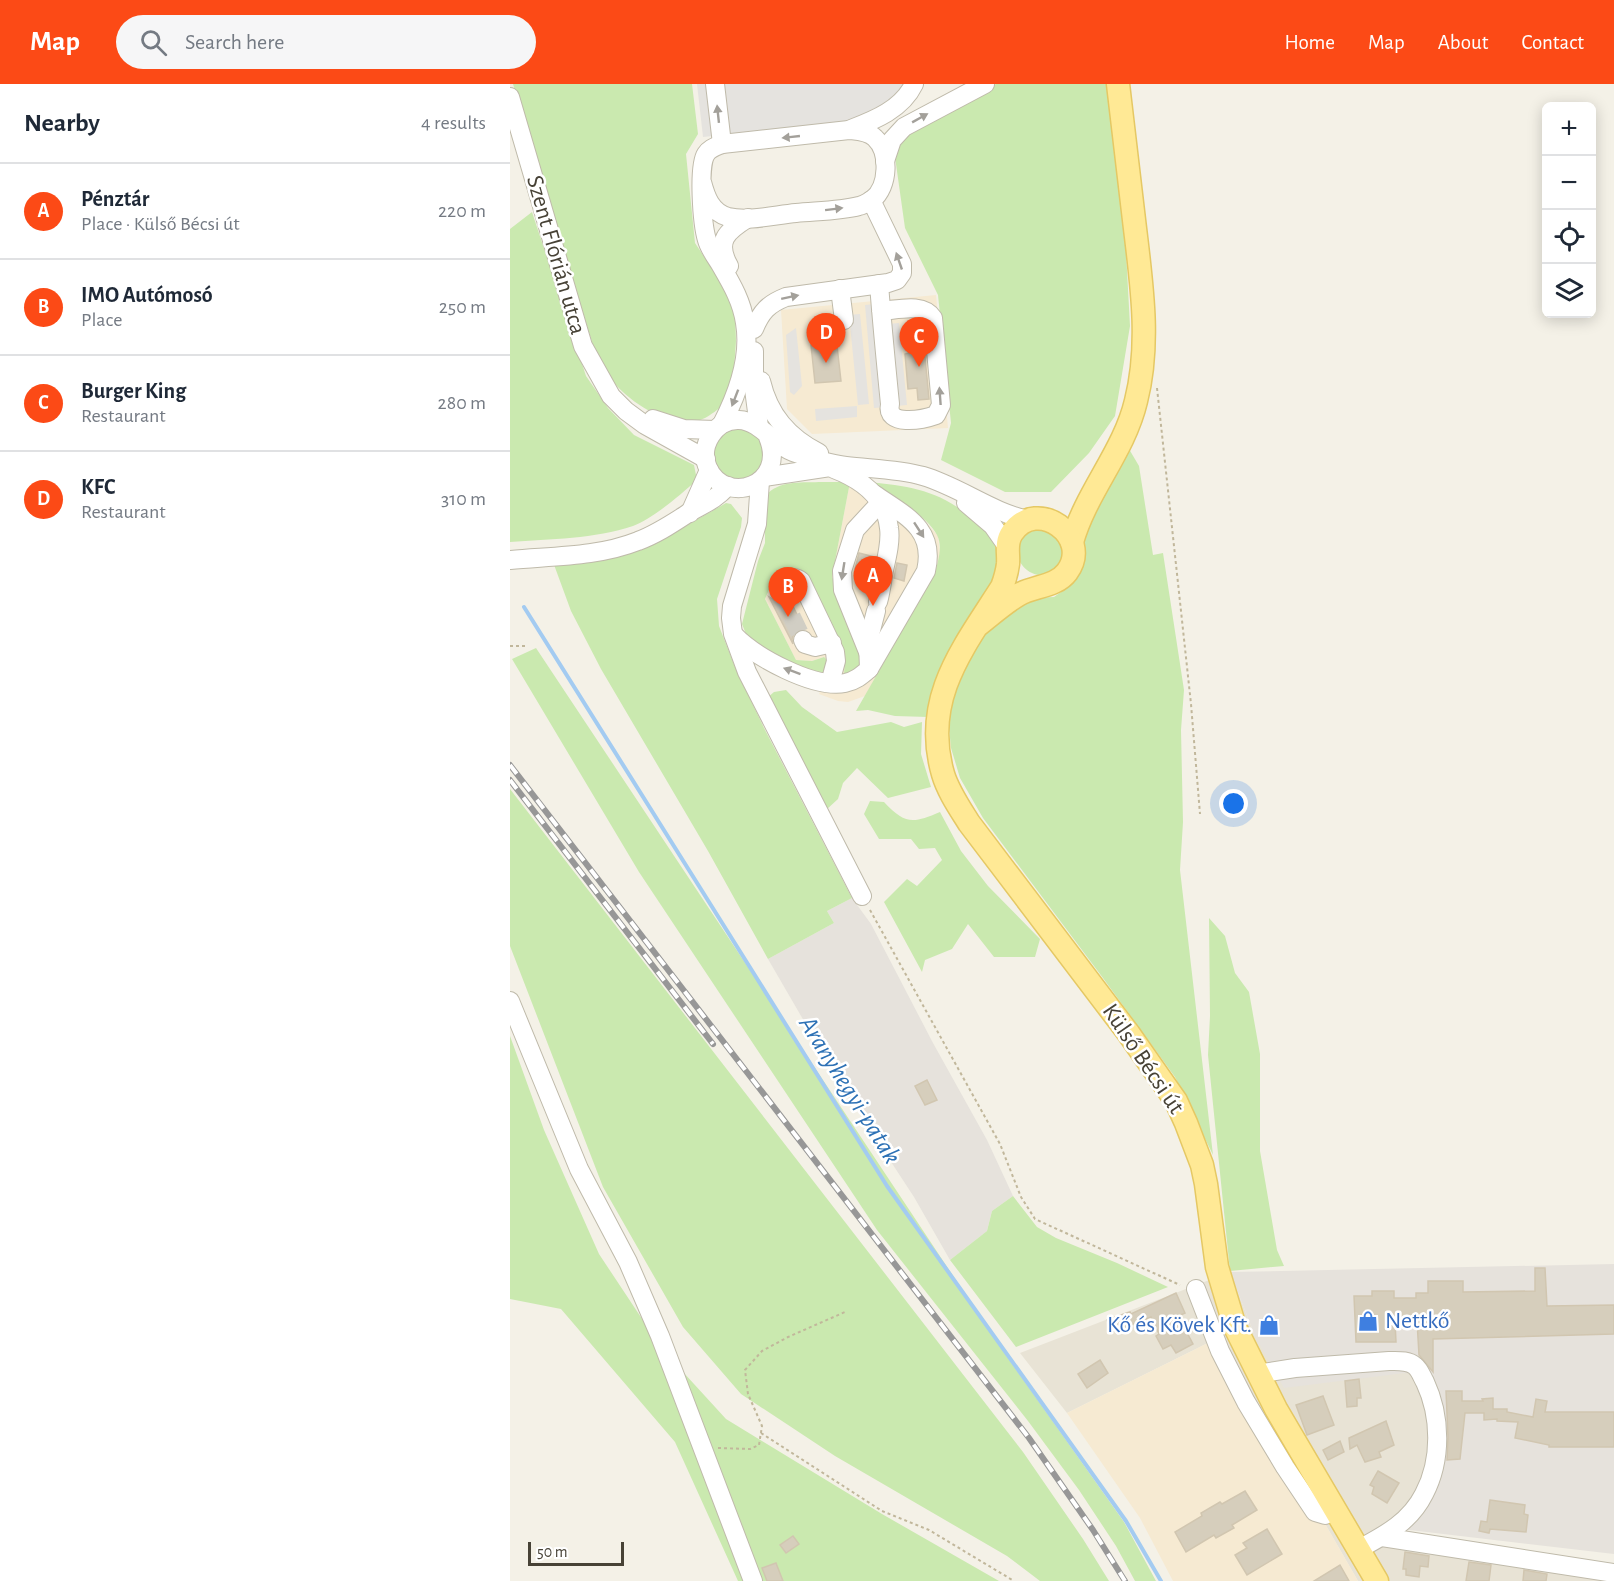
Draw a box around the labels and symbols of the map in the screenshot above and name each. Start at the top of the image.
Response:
one-way arrow [713,105,723,124]
one-way arrow [912,113,929,123]
one-way arrow [782,132,801,141]
street label: Szent Flórián utca [522,173,590,337]
one-way arrow [825,204,844,214]
one-way arrow [894,251,903,269]
one-way arrow [781,292,800,301]
pin: D [806,314,846,363]
pin: C [900,318,938,367]
one-way arrow [935,387,944,406]
one-way arrow [729,389,739,407]
one-way arrow [913,522,925,538]
pin: A [854,556,892,606]
one-way arrow [838,561,847,580]
pin: B [768,568,808,617]
one-way arrow [783,666,801,676]
your location [1219,789,1248,818]
street label: Külső Bécsi út [1098,1000,1189,1119]
water label: Aranyhegyi-patak [794,1011,906,1168]
shop icon: Nettkő [1356,1309,1380,1333]
place label: Nettkő [1385,1309,1450,1333]
place label: Kő és Kövek Kft. [1107,1313,1252,1337]
shop icon: Kő és Kövek Kft. [1257,1313,1281,1337]
scale bar [528,1539,624,1566]

